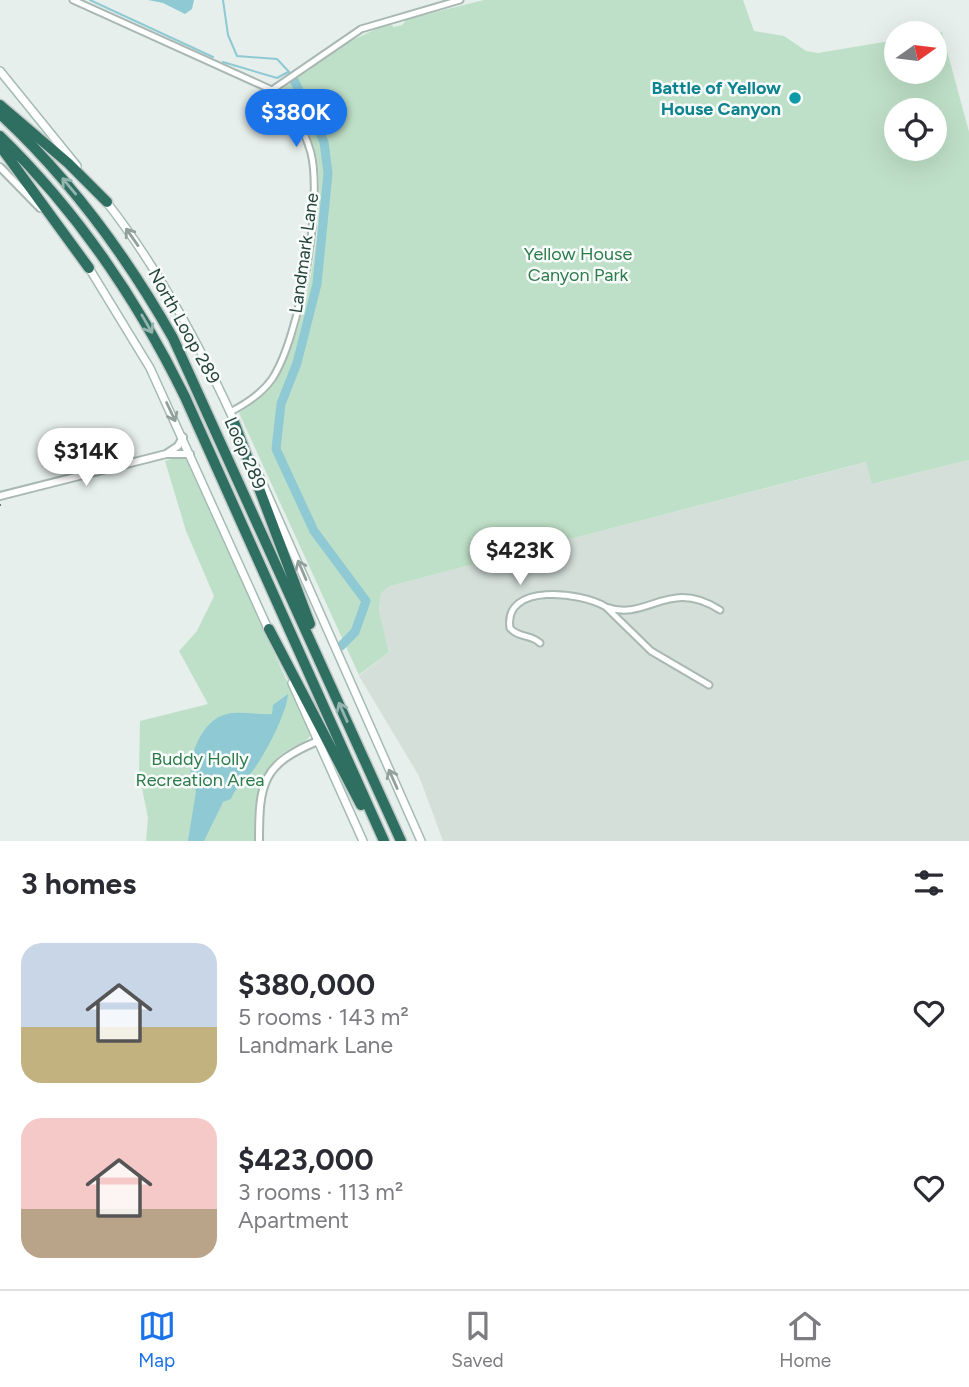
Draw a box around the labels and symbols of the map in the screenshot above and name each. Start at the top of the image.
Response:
north arrow [884,21,947,84]
place label: Battle of Yellow House Canyon [651,77,781,120]
pin: $380K [247,90,345,149]
marker: Battle of Yellow House Canyon [787,90,803,106]
one-way arrow [61,178,77,196]
street label: Landmark Lane [285,191,323,315]
one-way arrow [125,228,139,247]
park label: Yellow House Canyon Park [524,243,632,286]
street label: North Loop 289 [143,265,225,387]
one-way arrow [140,314,154,334]
one-way arrow [165,401,178,422]
street label: Loop 289 [219,414,271,492]
pin: $314K [37,428,135,488]
pin: $423K [471,528,569,587]
one-way arrow [295,560,308,582]
one-way arrow [336,701,349,723]
park label: Buddy Holly Recreation Area [135,748,265,791]
one-way arrow [386,769,399,790]

